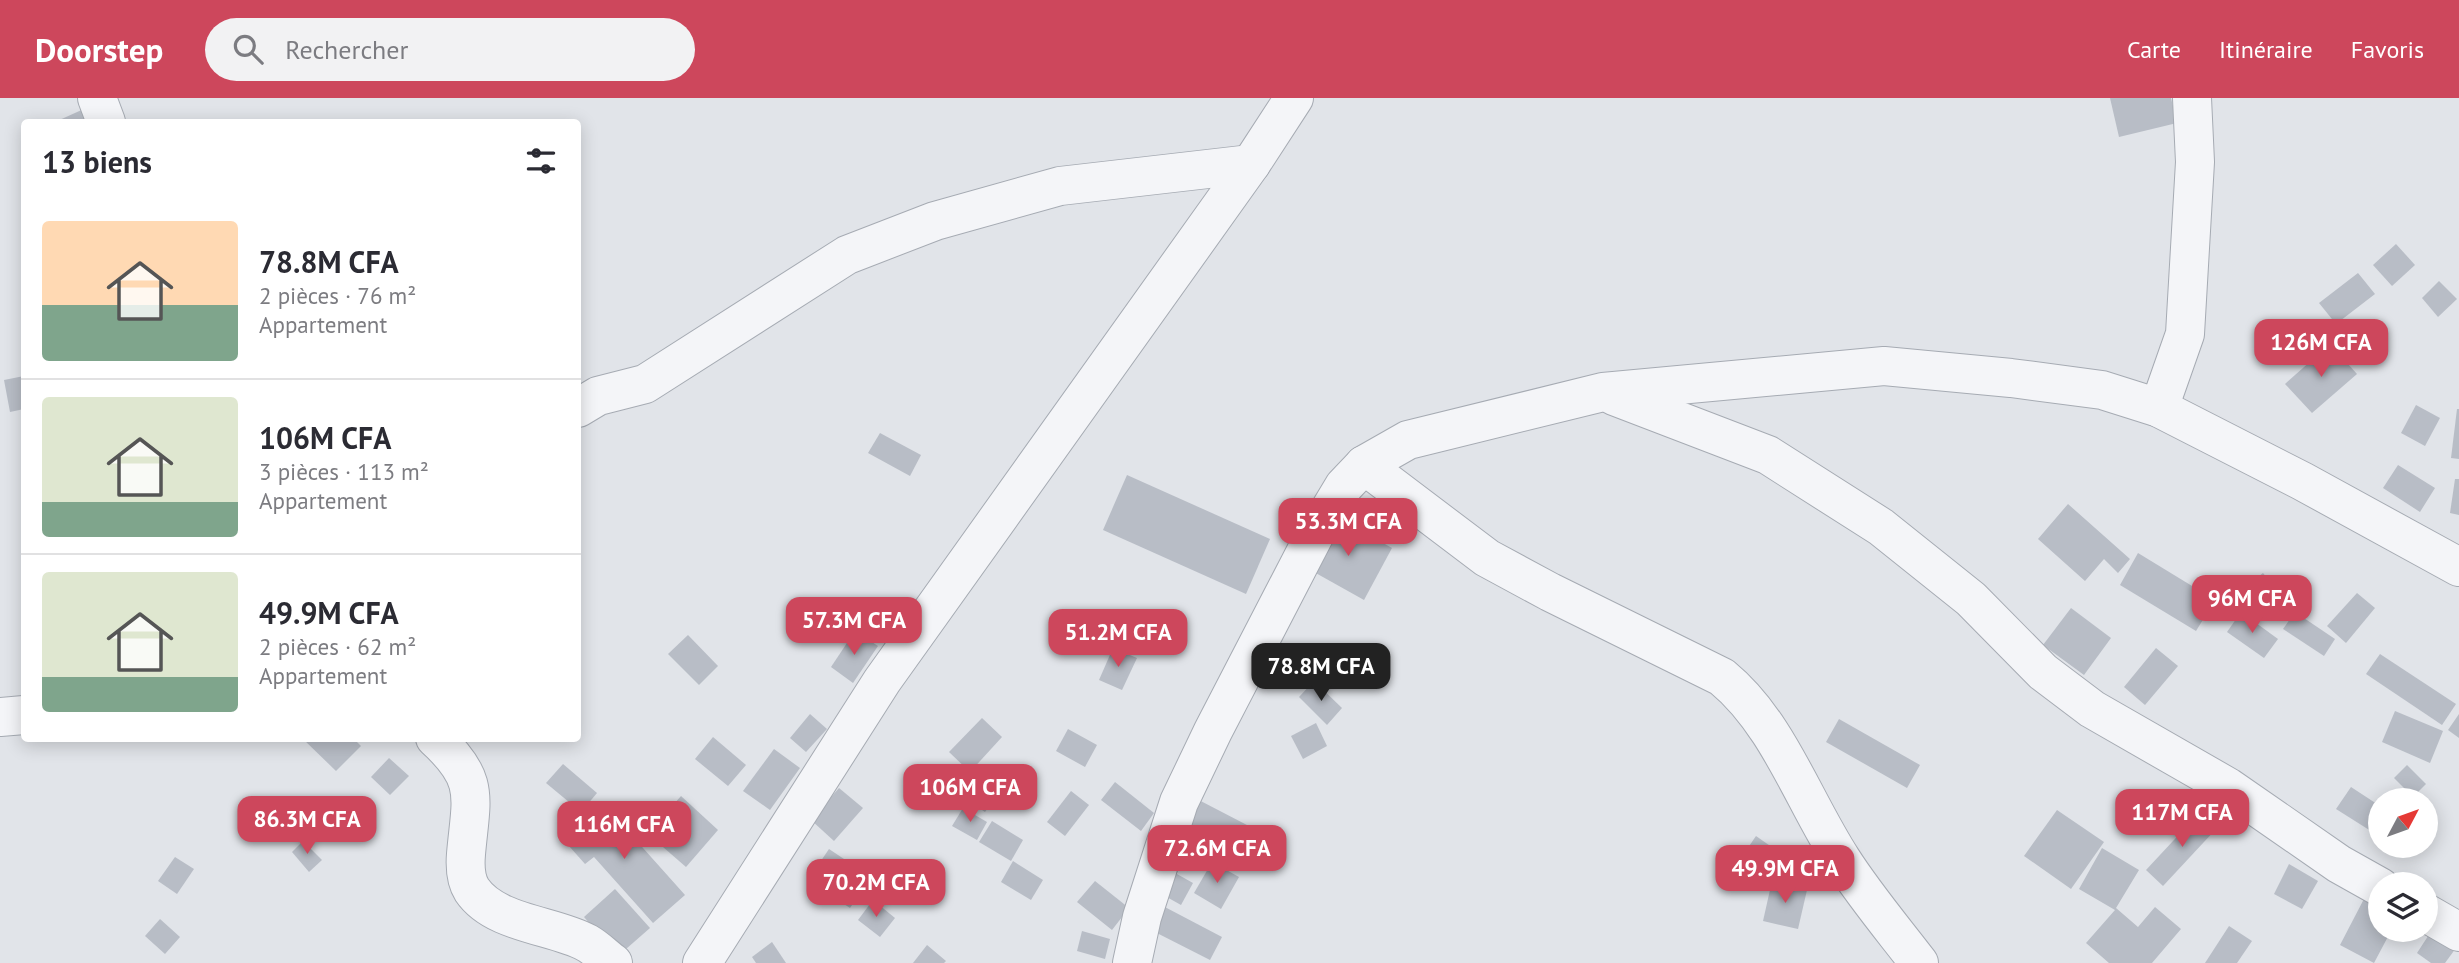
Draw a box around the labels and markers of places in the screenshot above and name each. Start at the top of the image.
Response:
pin: 126M CFA [2249,320,2393,379]
pin: 53.3M CFA [1268,498,1428,558]
pin: 96M CFA [2187,575,2317,635]
pin: 57.3M CFA [774,598,934,657]
pin: 51.2M CFA [1038,610,1198,669]
pin: 78.8M CFA [1241,644,1401,703]
pin: 106M CFA [898,764,1042,824]
pin: 117M CFA [2110,790,2254,849]
pin: 86.3M CFA [227,796,387,856]
pin: 116M CFA [552,802,696,861]
pin: 72.6M CFA [1137,826,1297,885]
pin: 49.9M CFA [1705,846,1865,905]
pin: 70.2M CFA [796,860,956,919]

